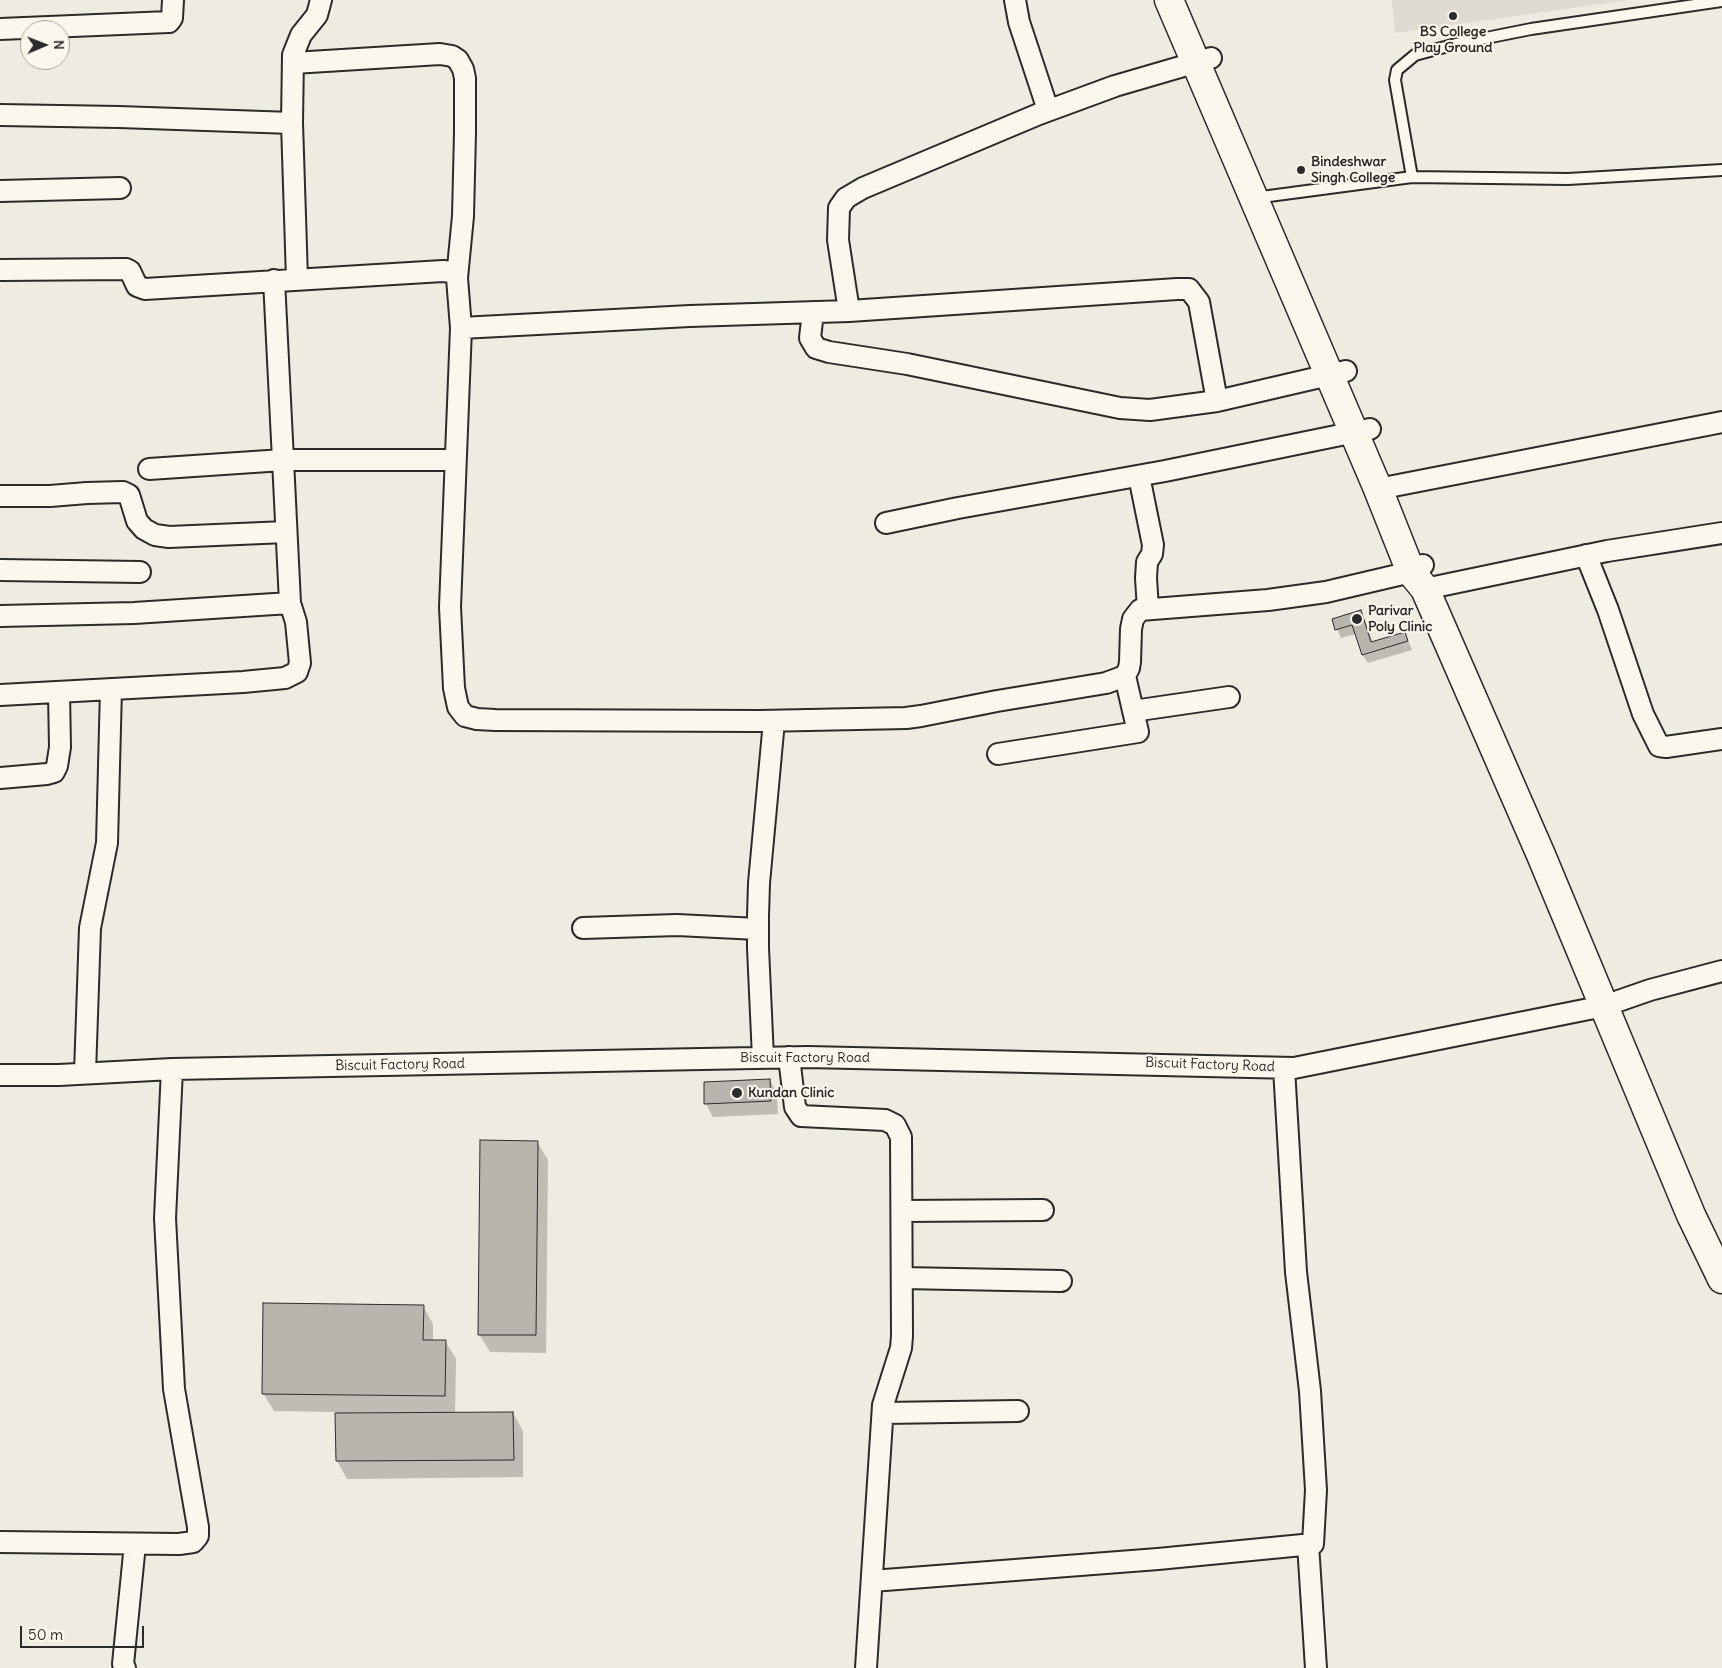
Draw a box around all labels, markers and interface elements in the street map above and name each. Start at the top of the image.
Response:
marker: BS College Play Ground [1447,10,1459,22]
north arrow [20,20,70,70]
place label: BS College Play Ground [1414,24,1492,56]
text: N [50,40,68,50]
place label: Bindeshwar Singh College [1311,154,1395,186]
marker: Bindeshwar Singh College [1295,164,1307,176]
place label: Parivar Poly Clinic [1368,603,1432,636]
marker: Parivar Poly Clinic [1350,612,1364,626]
street label: Biscuit Factory Road [740,1050,870,1066]
street label: Biscuit Factory Road [1145,1054,1275,1076]
street label: Biscuit Factory Road [335,1055,465,1075]
place label: Kundan Clinic [748,1085,834,1101]
marker: Kundan Clinic [730,1086,744,1100]
scale bar [22,1616,146,1648]
text: 50 m [28,1625,63,1644]

